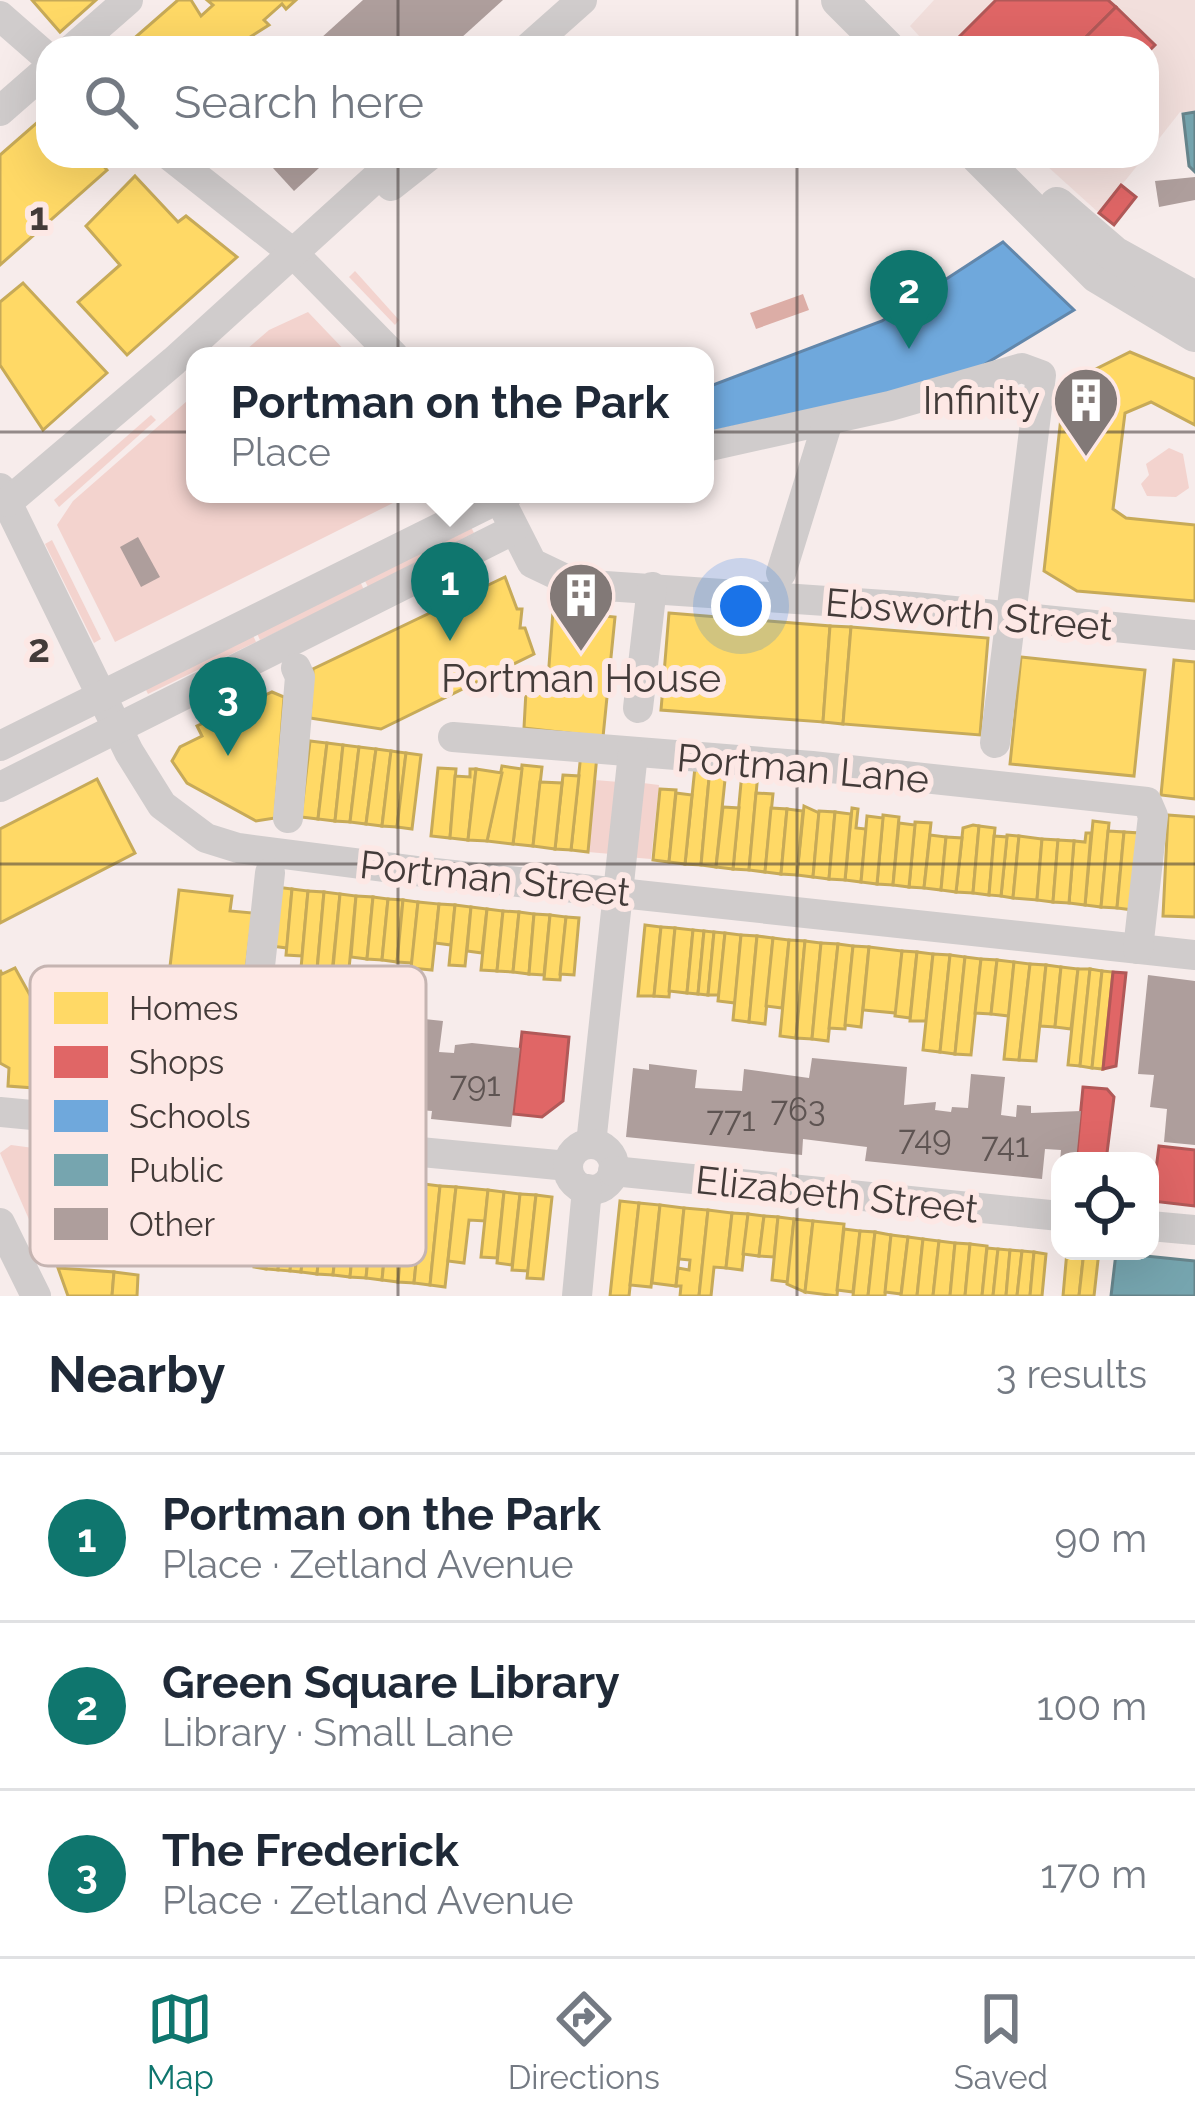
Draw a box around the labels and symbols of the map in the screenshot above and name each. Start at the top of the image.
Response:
text: 1 [29,193,49,239]
pin: 2 [870,250,948,349]
building icon: Infinity [1051,365,1121,459]
place label: Infinity [923,377,1040,423]
pin: 1 [411,542,489,641]
building icon: Portman House [546,560,616,654]
your location [711,576,771,636]
street label: Ebsworth Street [824,579,1114,649]
text: 2 [28,625,50,671]
place label: Portman House [441,655,721,701]
pin: 3 [189,657,267,756]
street label: Portman Lane [675,734,931,802]
street label: Portman Street [357,841,633,915]
legend [30,966,426,1266]
text: Homes [129,989,238,1028]
text: Shops [129,1043,224,1082]
house number: 791 [449,1065,501,1104]
house number: 763 [770,1090,826,1129]
text: Schools [129,1097,251,1136]
house number: 771 [706,1100,756,1139]
house number: 749 [898,1119,952,1158]
house number: 741 [981,1126,1029,1165]
text: Public [129,1151,224,1190]
street label: Elizabeth Street [693,1156,981,1232]
text: Other [129,1205,215,1244]

